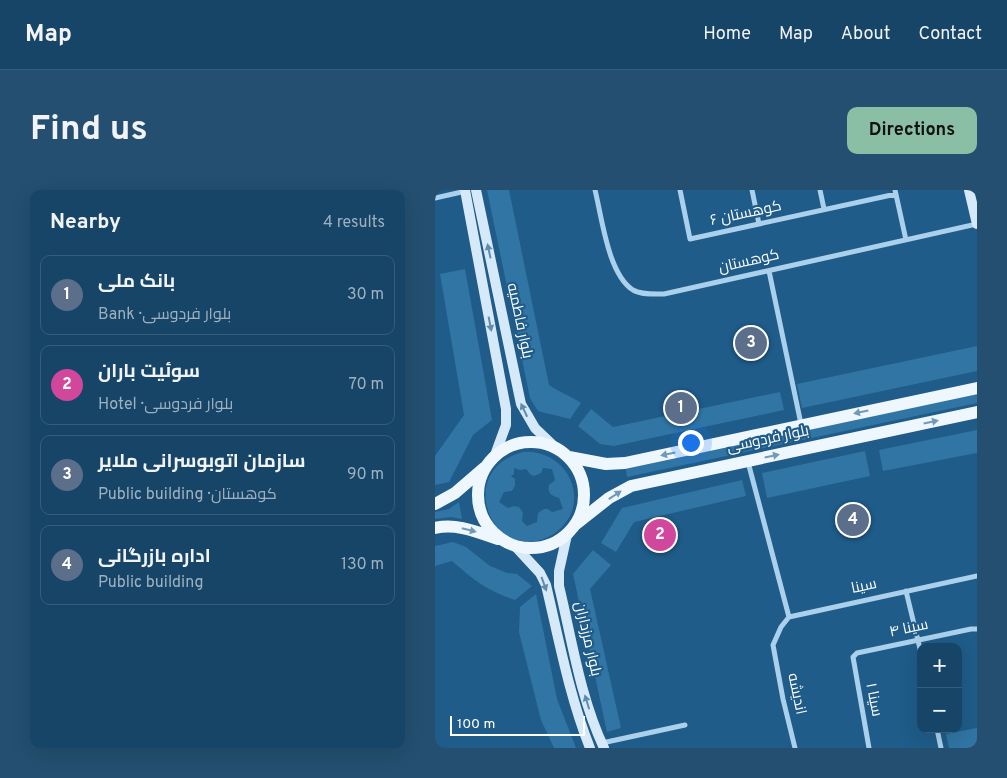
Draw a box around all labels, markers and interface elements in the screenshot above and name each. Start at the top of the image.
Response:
text: Map [25,20,72,50]
text: Home [703,23,751,46]
text: Map [779,23,813,46]
text: About [841,23,890,46]
text: Contact [918,23,982,46]
button: Directions [847,107,977,154]
text: Find us [30,108,148,152]
street label: کوهستان ۶ [709,197,783,231]
text: Nearby [50,209,121,236]
text: 4 results [323,213,385,233]
one-way arrow [485,244,493,259]
street label: کوهستان [717,246,781,278]
text: بانک ملی [98,270,175,294]
street label: بلوار فاطمیه [502,282,536,360]
text: 1 [64,285,70,305]
text: 30 m [347,285,384,305]
text: Bank · بلوار فردوسی [98,305,231,325]
one-way arrow [487,316,495,332]
pin: 3 [735,324,767,362]
text: سوئیت باران [98,360,200,384]
text: 2 [62,375,72,395]
text: 70 m [349,375,384,395]
pin: 1 [665,389,697,427]
text: Hotel · بلوار فردوسی [98,395,233,415]
one-way arrow [519,403,527,417]
one-way arrow [852,409,868,417]
one-way arrow [923,418,939,426]
street label: بلوار فردوسی [725,422,811,458]
your location [678,430,704,456]
text: سازمان اتوبوسرانی ملایر [98,450,306,474]
one-way arrow [660,450,675,458]
one-way arrow [765,452,780,460]
text: 3 [62,465,72,485]
text: 90 m [347,465,384,485]
text: Public building · کوهستان [98,485,277,505]
one-way arrow [608,490,622,499]
pin: 4 [837,501,869,539]
pin: 2 [644,516,676,554]
one-way arrow [462,526,477,534]
text: اداره بازرگانی [98,545,211,569]
text: 4 [62,555,72,575]
text: 130 m [341,555,384,575]
text: Public building [98,573,203,593]
street label: سینا [849,575,879,599]
one-way arrow [541,577,549,592]
street label: بلوار مرزداران [569,600,605,678]
street label: سینا ۴ [888,616,930,642]
map controls [917,643,962,733]
button: + [917,643,962,688]
street label: اندیشه [782,672,810,716]
street label: سینا ۱ [860,682,886,718]
button: − [917,688,962,733]
one-way arrow [582,695,590,710]
scale bar [450,713,585,736]
text: 100 m [457,716,495,733]

